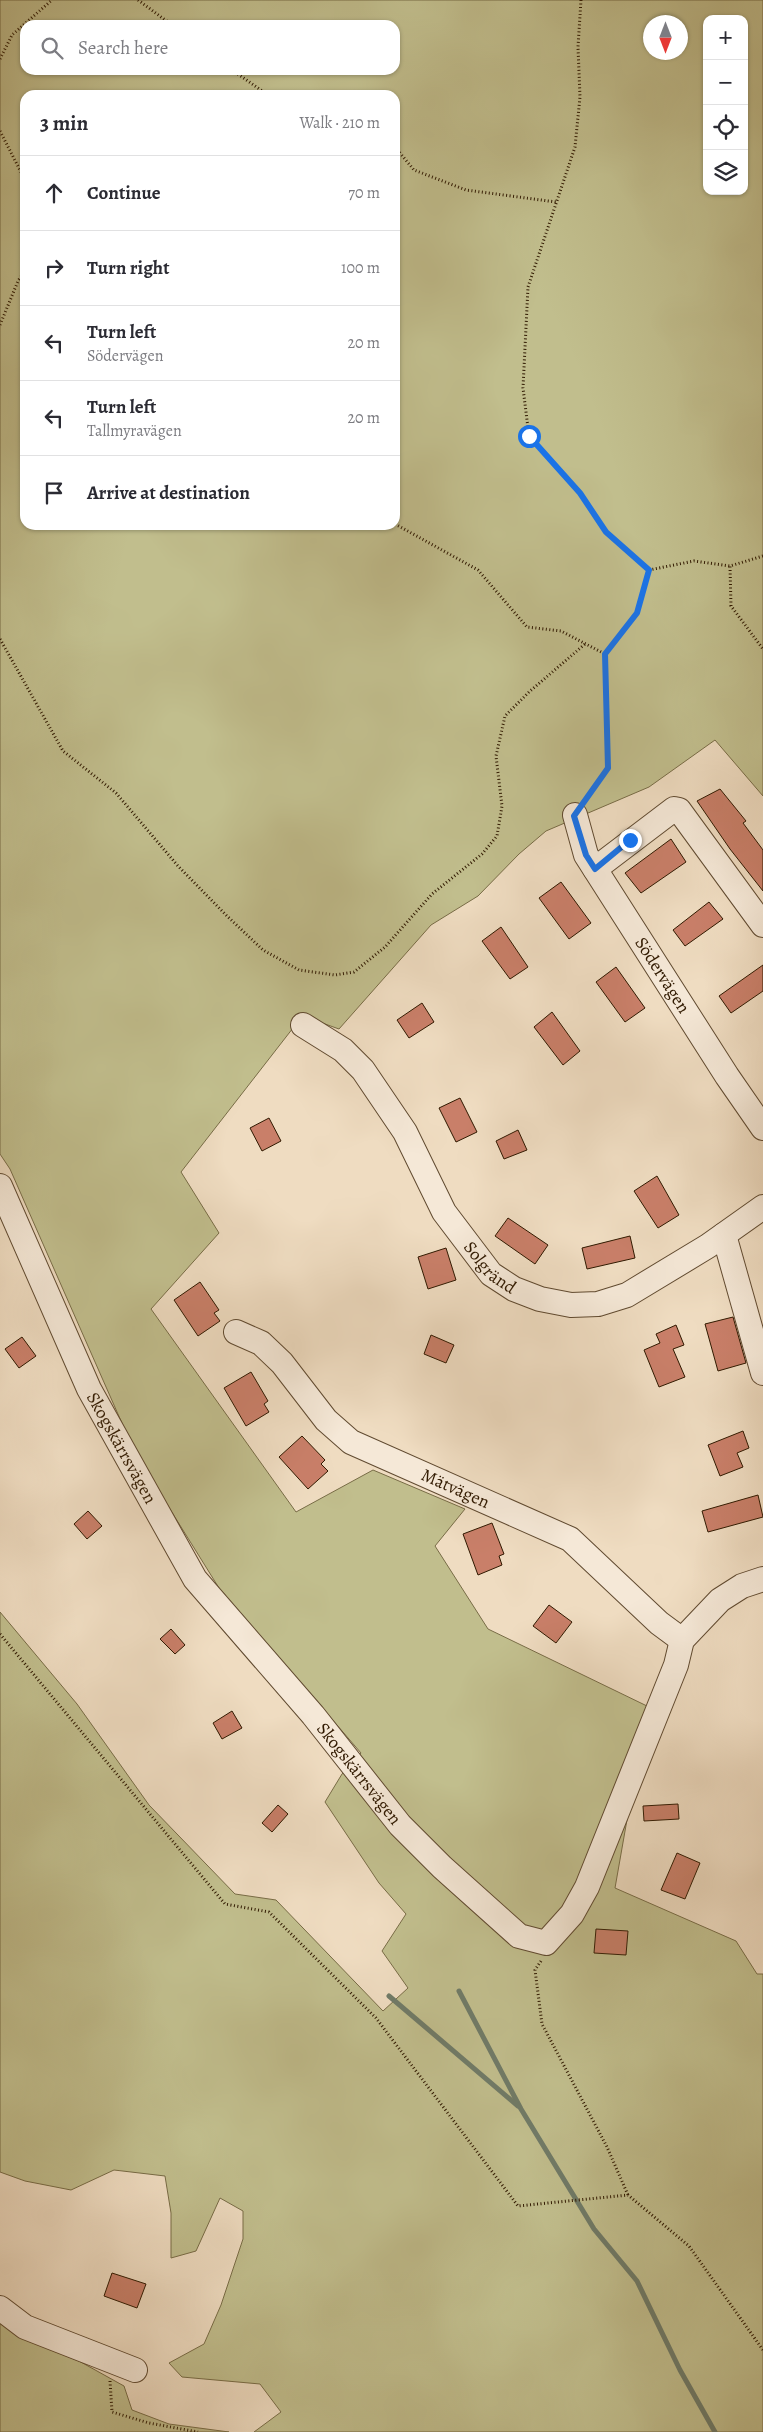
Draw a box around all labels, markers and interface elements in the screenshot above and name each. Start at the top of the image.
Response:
north arrow [643,15,688,60]
map controls [703,15,748,195]
button: + [703,15,748,60]
search box [20,20,400,75]
icon: search [38,34,66,62]
text: Search here [78,35,168,61]
button: − [703,60,748,105]
button: locate [703,105,748,150]
text: 3 min [40,109,88,137]
text: Walk · 210 m [299,112,380,134]
button: layers [703,150,748,195]
icon: ahead [40,179,68,207]
text: Continue [87,180,161,206]
text: 70 m [348,182,380,204]
icon: right [40,254,68,282]
text: Turn right [87,255,169,281]
text: 100 m [341,257,380,279]
text: Turn left [87,319,156,345]
icon: left [40,329,68,357]
text: 20 m [347,332,380,354]
text: Södervägen [87,345,164,367]
text: Turn left [87,394,156,420]
icon: left [40,404,68,432]
text: 20 m [347,407,380,429]
text: Tallmyravägen [87,420,182,442]
route start [518,425,541,448]
icon: arrive [40,479,68,507]
text: Arrive at destination [87,480,250,506]
route end [619,829,642,852]
street label: Södervägen [629,932,696,1018]
street label: Solgränd [458,1236,521,1300]
street label: Skogskärrsvägen [81,1388,163,1508]
street label: Mätvägen [418,1463,494,1514]
street label: Skogskärrsvägen [311,1717,407,1830]

